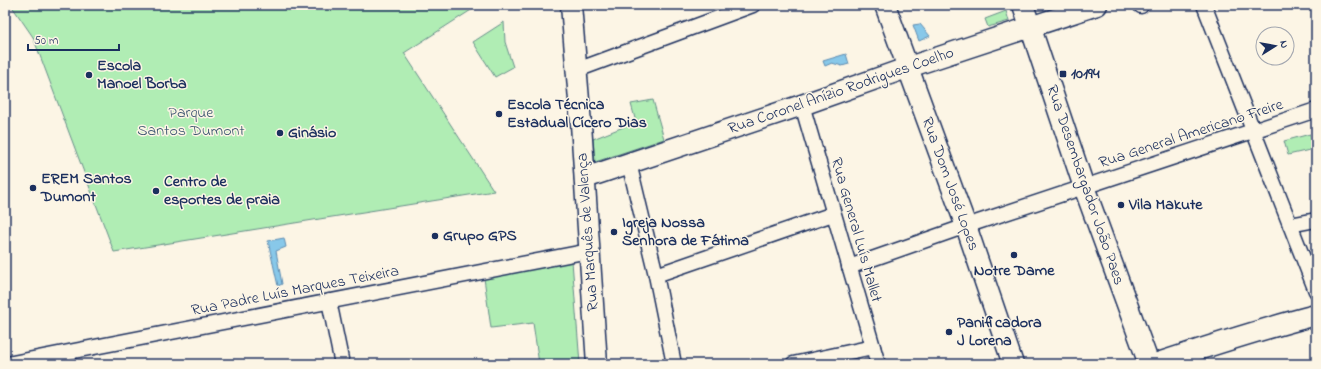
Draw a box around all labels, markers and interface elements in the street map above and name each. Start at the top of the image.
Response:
scale bar [28,26,119,52]
north arrow [1255,26,1295,66]
text: 50 m [34,32,58,50]
text: N [1275,39,1292,49]
street label: Rua Coronel Anízio Rodrigues Coelho [725,41,957,141]
place label: Escola Manoel Borba [97,54,187,96]
place label: 10194 [1071,62,1100,86]
marker: 10194 [1058,69,1068,79]
marker: Escola Manoel Borba [84,70,94,80]
street label: Rua Desembargador João Paes [1039,82,1131,288]
place label: Escola Técnica Estadual Cícero Dias [507,93,647,135]
street label: Rua General Americano Freire [1096,93,1287,175]
park label: Parque Santos Dumont [137,101,245,143]
marker: Escola Técnica Estadual Cícero Dias [494,109,504,119]
street label: Rua Dom José Lopes [915,114,985,254]
place label: Ginásio [288,121,336,145]
marker: Ginásio [275,128,285,138]
street label: Rua Marquês de Valença [570,152,606,312]
street label: Rua General Luís Mallet [824,155,888,306]
place label: EREM Santos Dumont [40,167,132,209]
place label: Centro de esportes de praia [164,170,280,212]
marker: EREM Santos Dumont [28,183,38,193]
marker: Centro de esportes de praia [151,186,161,196]
place label: Vila Makute [1128,193,1203,217]
marker: Vila Makute [1116,200,1126,210]
place label: Igreja Nossa Senhora de Fátima [622,211,749,253]
place label: Grupo GPS [443,224,517,248]
marker: Igreja Nossa Senhora de Fátima [609,227,619,237]
marker: Grupo GPS [430,231,440,241]
marker: Notre Dame [1009,250,1019,260]
street label: Rua Padre Luís Marques Teixeira [189,259,401,323]
place label: Notre Dame [974,259,1055,283]
place label: Panificadora J Lorena [957,311,1042,353]
marker: Panificadora J Lorena [944,327,954,337]

